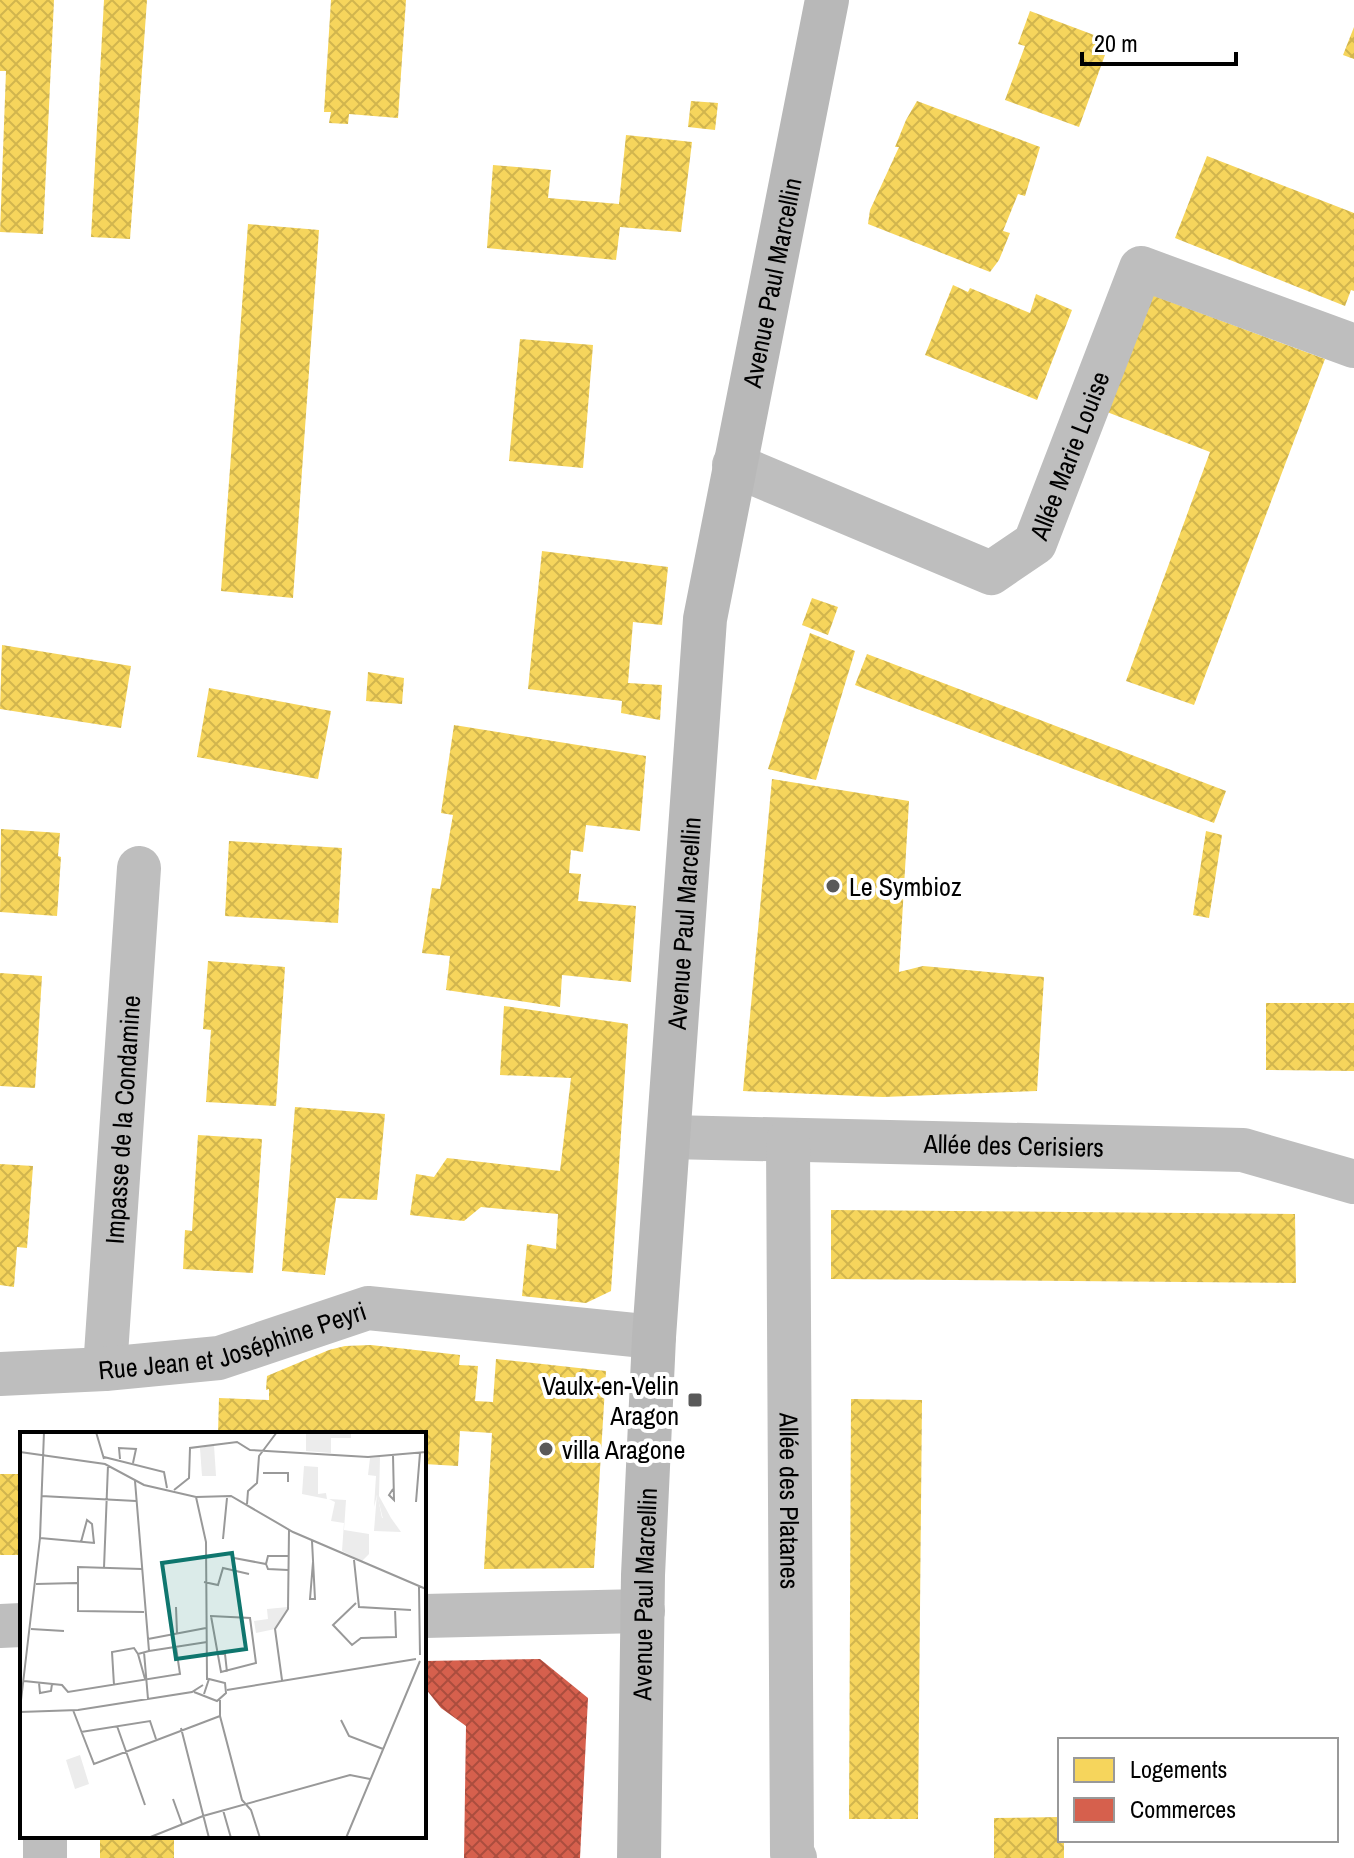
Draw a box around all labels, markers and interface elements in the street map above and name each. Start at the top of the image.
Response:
scale bar [1082,16,1236,66]
text: 20 m [1094,27,1138,59]
street label: Avenue Paul Marcellin [733,175,809,391]
street label: Allée Marie Louise [1020,366,1117,546]
street label: Avenue Paul Marcellin [658,816,708,1032]
place label: Le Symbioz [849,869,962,904]
marker: Le Symbioz [824,877,842,895]
street label: Impasse de la Condamine [96,994,148,1245]
street label: Allée des Cerisiers [922,1125,1104,1164]
street label: Rue Jean et Joséphine Peyri [97,1292,371,1387]
place label: Vaulx-en-Velin Aragon [542,1368,679,1433]
marker: Vaulx-en-Velin Aragon [686,1391,704,1409]
street label: Allée des Platanes [772,1412,808,1589]
inset map [20,1432,426,1838]
place label: villa Aragone [562,1432,685,1467]
marker: villa Aragone [537,1440,555,1458]
street label: Avenue Paul Marcellin [624,1487,665,1702]
legend [1058,1738,1338,1842]
text: Logements [1130,1753,1227,1785]
text: Commerces [1130,1793,1236,1825]

